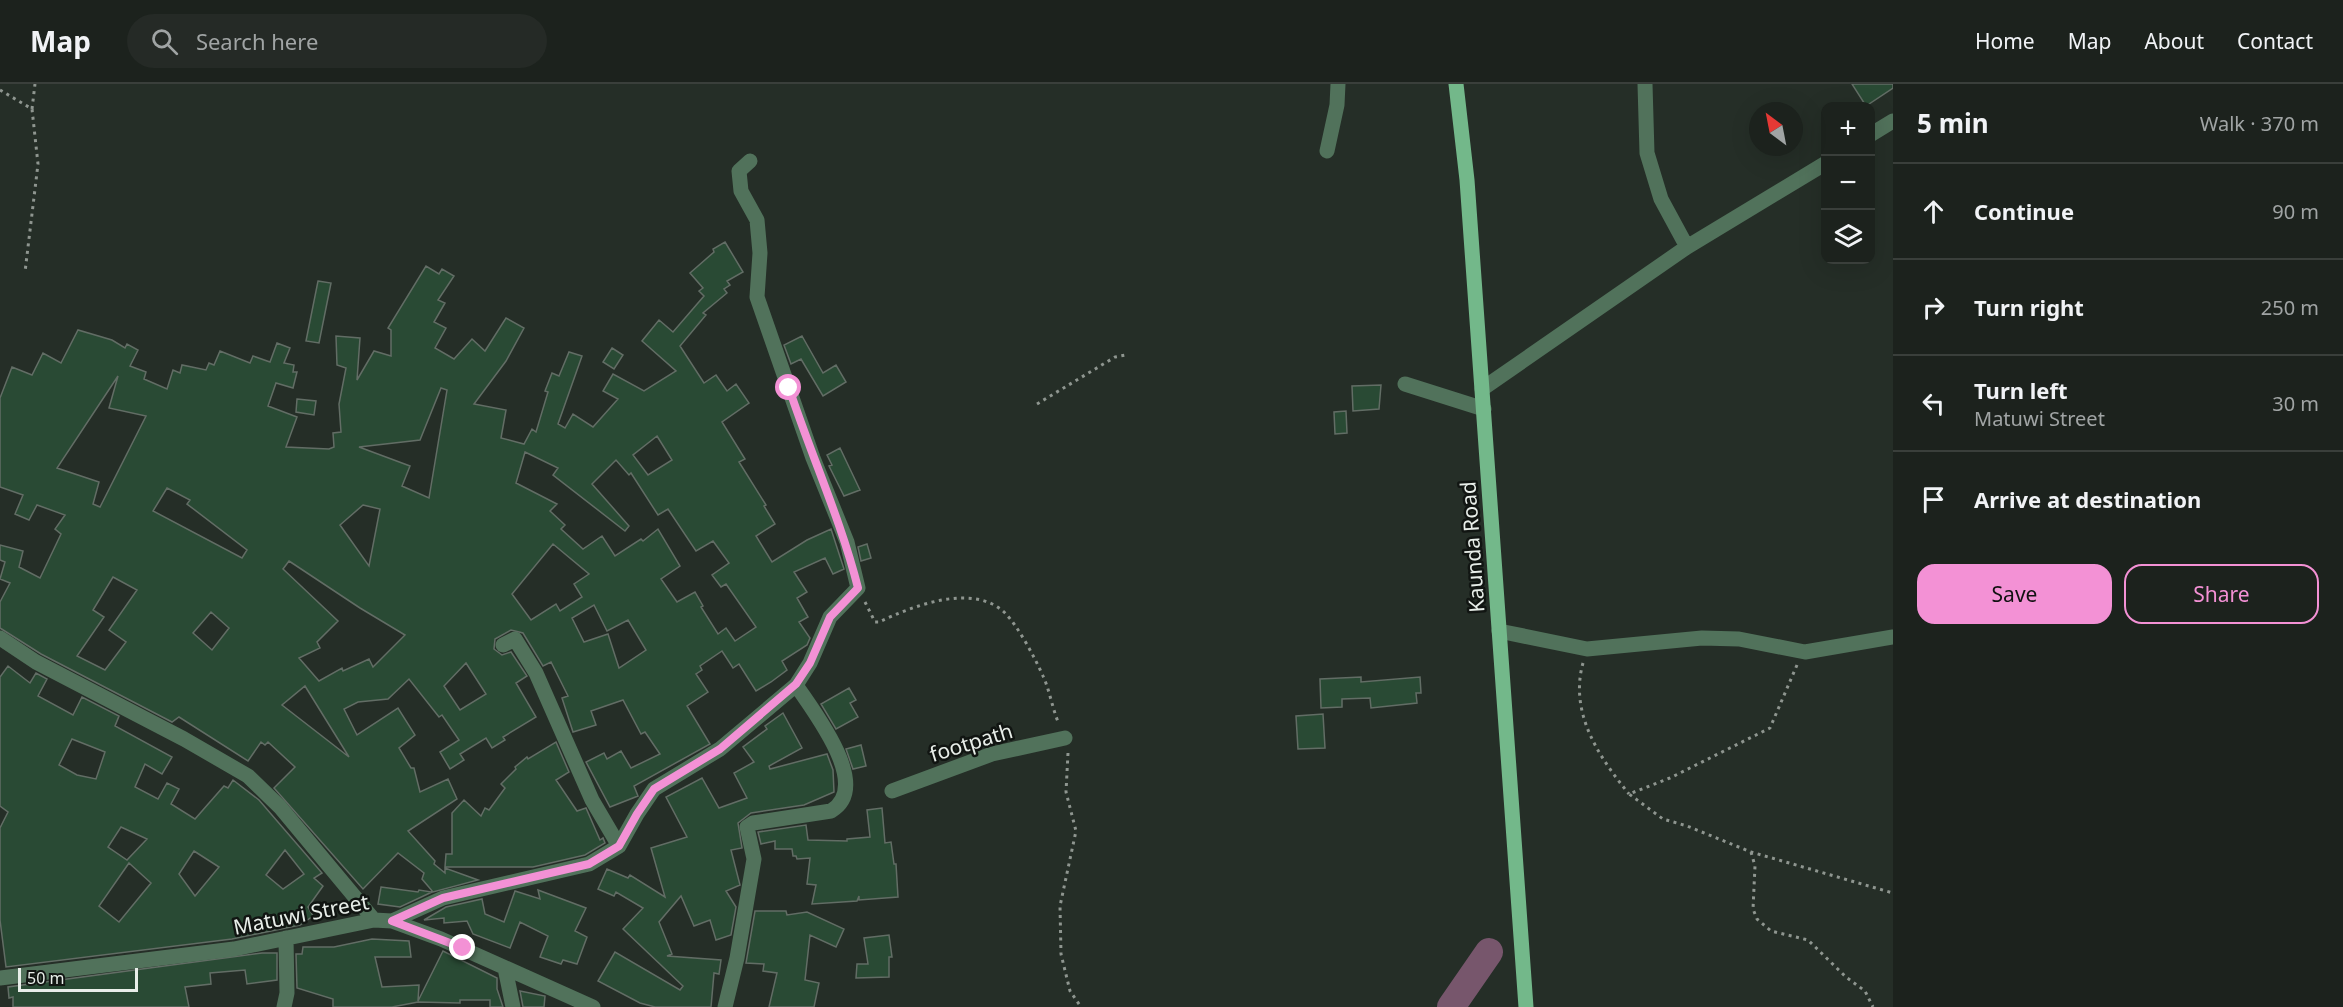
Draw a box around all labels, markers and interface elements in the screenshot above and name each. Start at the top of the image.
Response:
search box [127,14,547,68]
text: Map [30,22,91,60]
icon: search [148,25,181,58]
text: Search here [196,26,318,56]
text: Home [1975,27,2035,55]
text: Map [2068,27,2111,55]
text: About [2144,27,2204,55]
text: Contact [2237,27,2313,55]
north arrow [1749,102,1803,156]
map controls [1821,102,1875,264]
button: + [1821,102,1875,156]
text: 5 min [1917,105,1989,141]
text: Walk · 370 m [2200,110,2319,137]
button: − [1821,156,1875,210]
icon: ahead [1917,195,1950,228]
text: Continue [1974,196,2074,226]
text: 90 m [2272,198,2319,225]
button: layers [1821,210,1875,264]
icon: right [1917,291,1950,324]
text: Turn right [1974,292,2084,322]
text: 250 m [2261,294,2319,321]
route start [775,374,801,400]
text: Turn left [1974,375,2068,405]
icon: left [1917,387,1950,420]
text: 30 m [2272,390,2319,417]
text: Matuwi Street [1974,405,2105,432]
street label: Kaunda Road [1453,481,1491,613]
icon: arrive [1917,483,1950,516]
text: Arrive at destination [1974,484,2201,514]
button: Save [1917,564,2112,624]
button: Share [2124,564,2319,624]
street label: footpath [926,716,1016,768]
street label: Matuwi Street [231,887,372,941]
route end [449,934,475,960]
scale bar [18,965,138,992]
text: 50 m [27,967,64,989]

